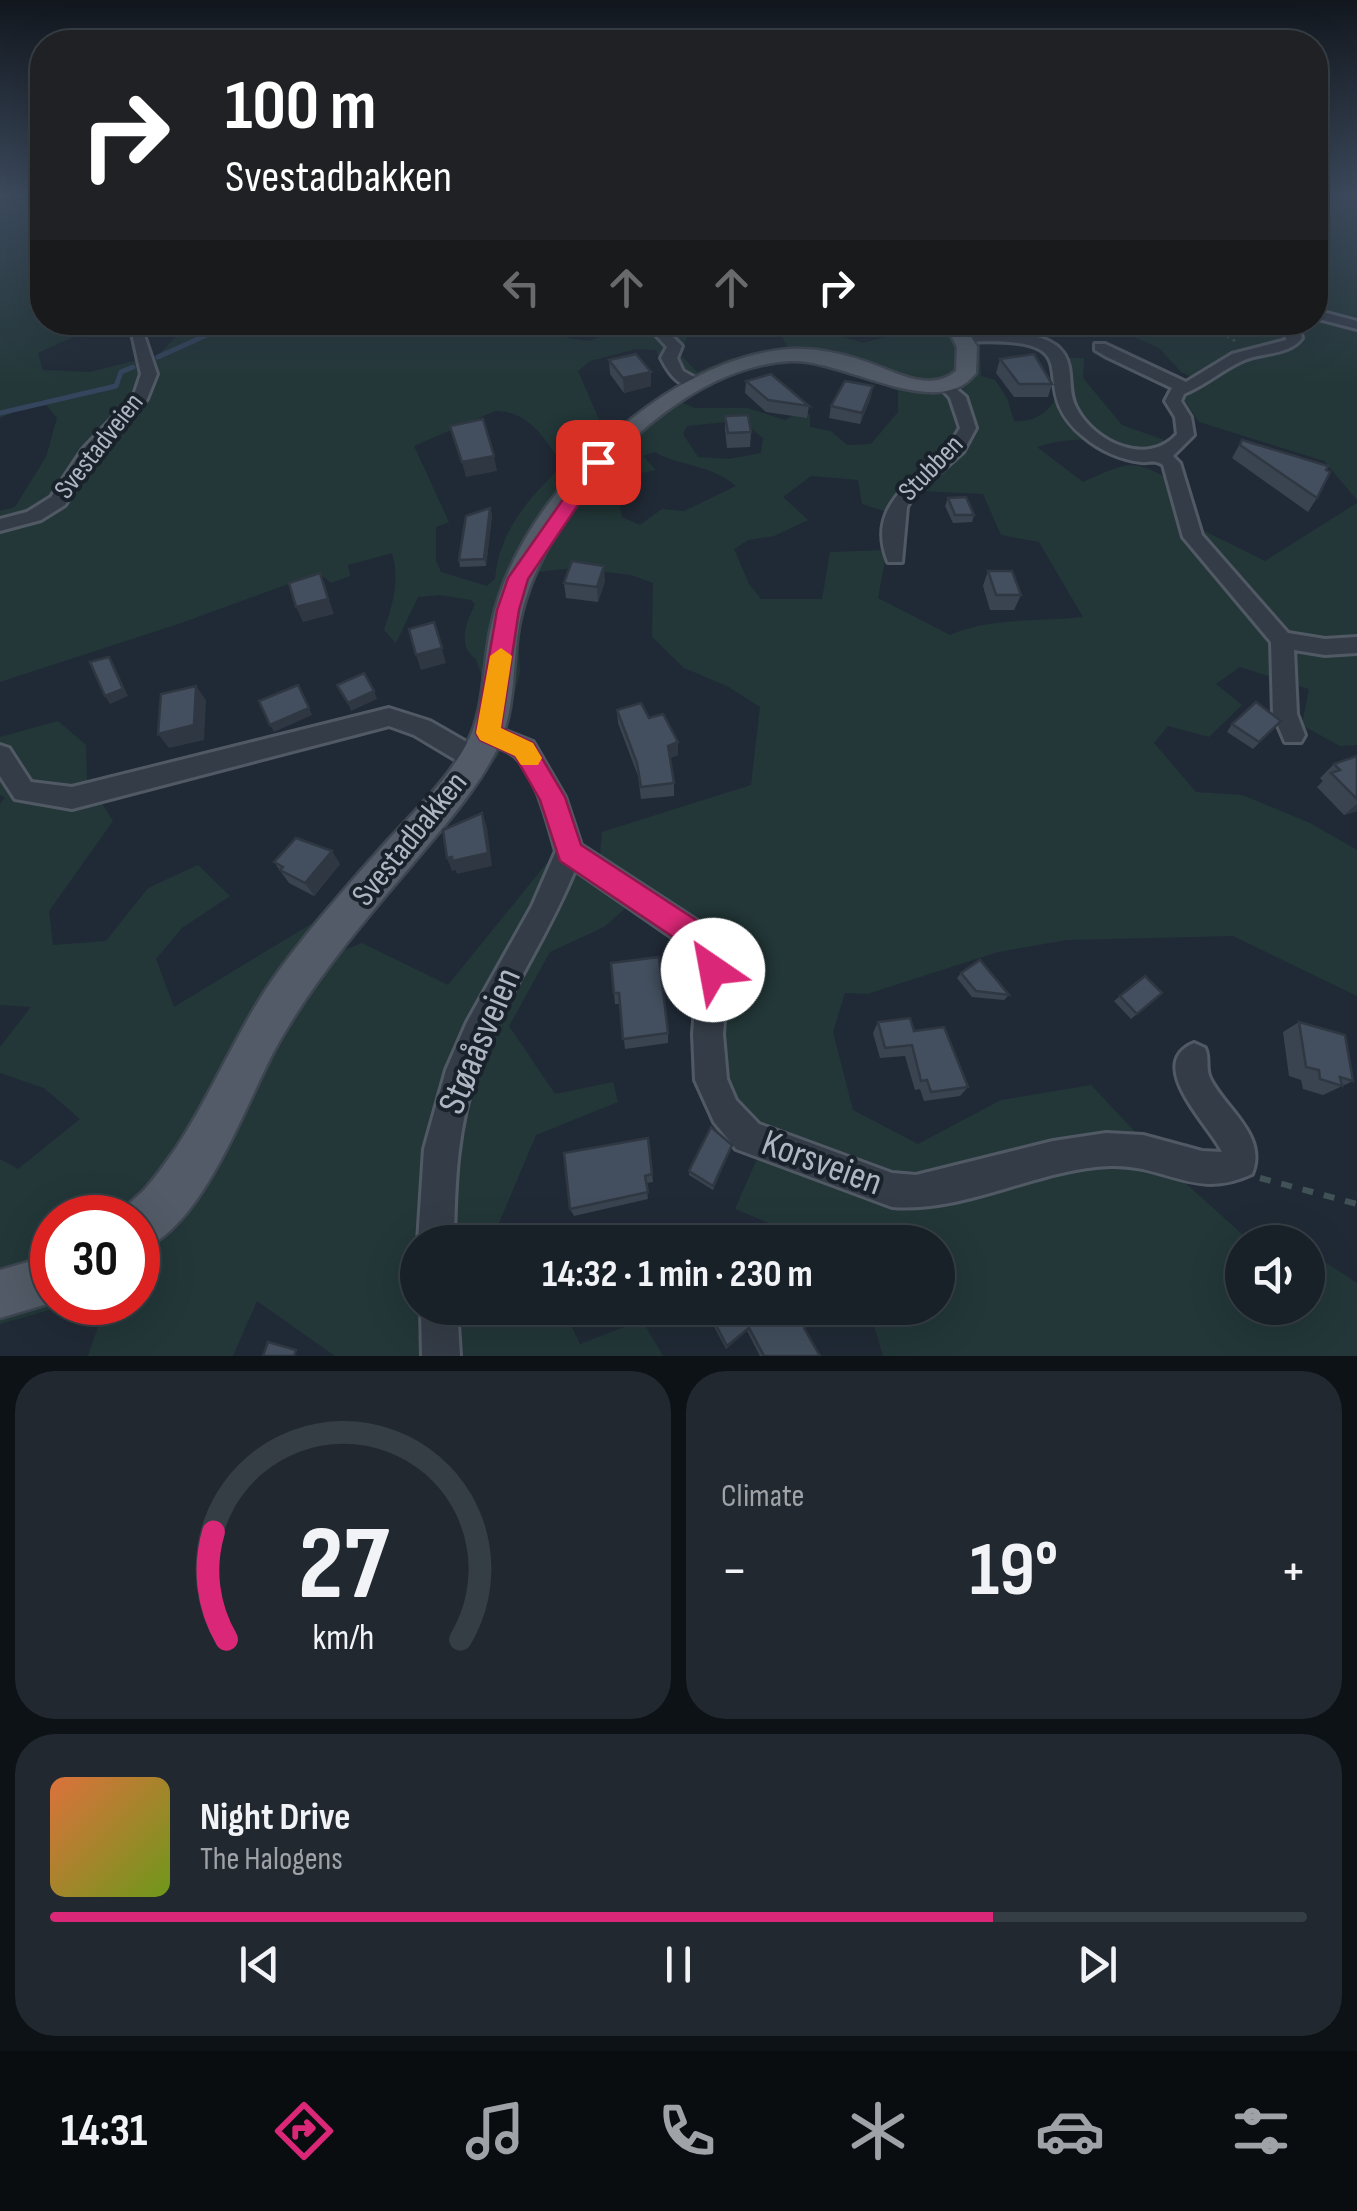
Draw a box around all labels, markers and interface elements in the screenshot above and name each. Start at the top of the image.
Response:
text: 100 m [225,65,376,149]
icon: right [60,70,190,200]
text: Svestadbakken [225,150,452,205]
icon: left [494,260,549,315]
icon: ahead [599,260,654,315]
icon: ahead [704,260,759,315]
icon: right [809,260,864,315]
street label: Svestadveien [48,387,150,505]
pin [556,420,641,505]
street label: Stubben [892,428,970,508]
icon: arrive [571,435,626,490]
street label: Svestadbakken [344,764,476,914]
position arrow [661,918,765,1022]
street label: Støaåsveien [429,961,531,1121]
street label: Korsveien [756,1121,888,1205]
speed limit sign: 30 [30,1195,160,1325]
map controls [1225,1225,1325,1325]
button: sound [1225,1225,1325,1325]
text: 14:32 · 1 min · 230 m [542,1252,813,1297]
text: Climate [721,1477,804,1516]
text: 27 [298,1503,389,1628]
text: 19° [970,1526,1058,1617]
text: − [721,1538,748,1605]
text: + [1280,1538,1307,1605]
text: km/h [312,1617,374,1660]
text: Night Drive [200,1795,351,1840]
text: The Halogens [200,1840,343,1879]
icon: previous [232,1937,287,1992]
icon: pause [651,1937,706,1992]
icon: next [1070,1937,1125,1992]
icon: directions [269,2096,339,2166]
icon: music [460,2096,530,2166]
icon: phone [652,2096,722,2166]
icon: climate [843,2096,913,2166]
icon: car [1035,2096,1105,2166]
icon: filters [1226,2096,1296,2166]
text: 14:31 [61,2104,148,2159]

